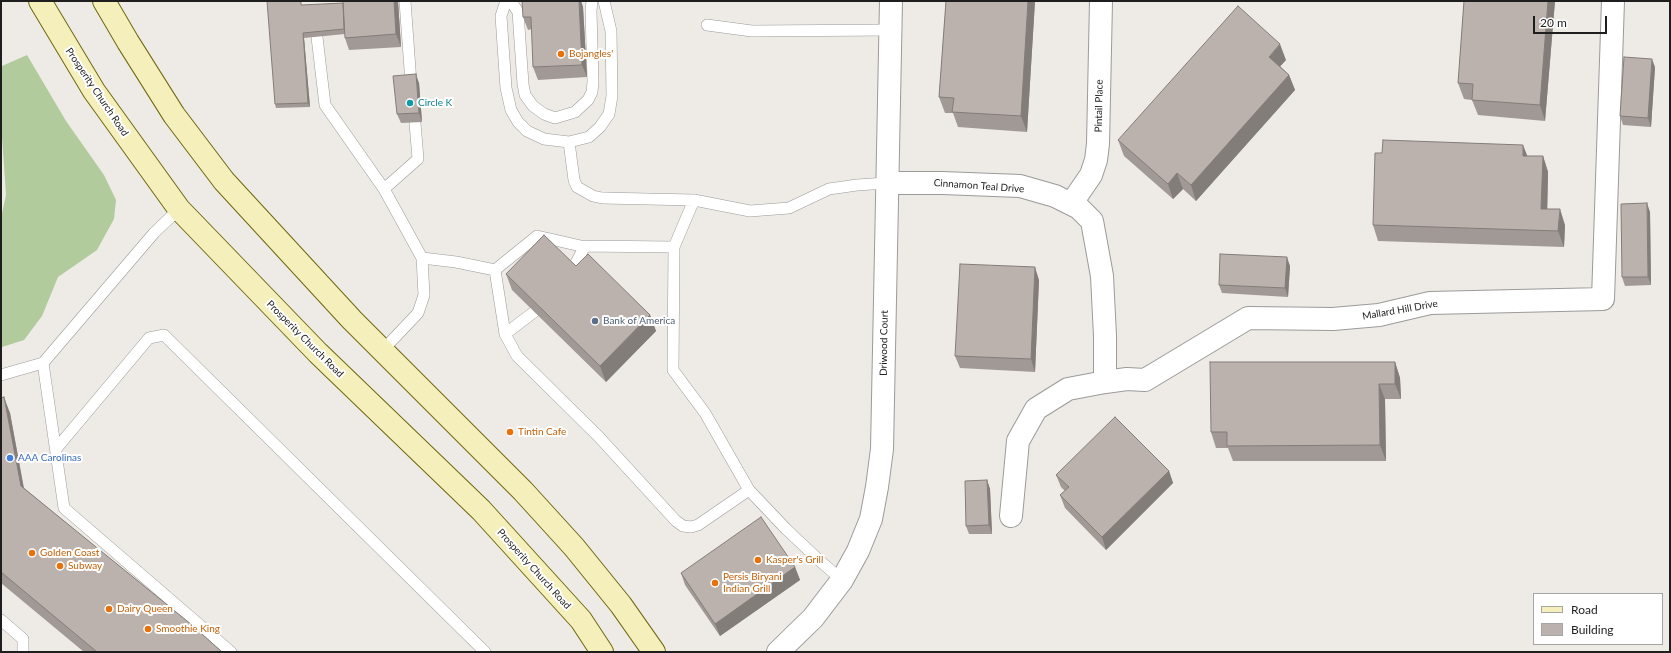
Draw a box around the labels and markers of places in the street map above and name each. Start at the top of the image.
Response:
place label: Bojangles' [569,48,613,60]
marker: Bojangles' [556,49,566,59]
place label: Circle K [418,97,452,109]
marker: Circle K [405,98,415,108]
place label: Bank of America [603,315,675,327]
marker: Bank of America [590,316,600,326]
place label: Tintin Cafe [518,426,566,438]
marker: Tintin Cafe [505,427,515,437]
place label: AAA Carolinas [18,452,81,464]
marker: AAA Carolinas [5,453,15,463]
place label: Golden Coast [40,547,99,559]
marker: Golden Coast [27,548,37,558]
place label: Kasper's Grill [766,554,823,566]
marker: Kasper's Grill [753,555,763,565]
place label: Subway [68,560,102,572]
marker: Subway [55,561,65,571]
place label: Persis Biryani Indian Grill [723,571,782,594]
marker: Persis Biryani Indian Grill [710,578,720,588]
place label: Dairy Queen [117,603,173,615]
marker: Dairy Queen [104,604,114,614]
place label: Smoothie King [156,623,220,635]
marker: Smoothie King [143,624,153,634]

